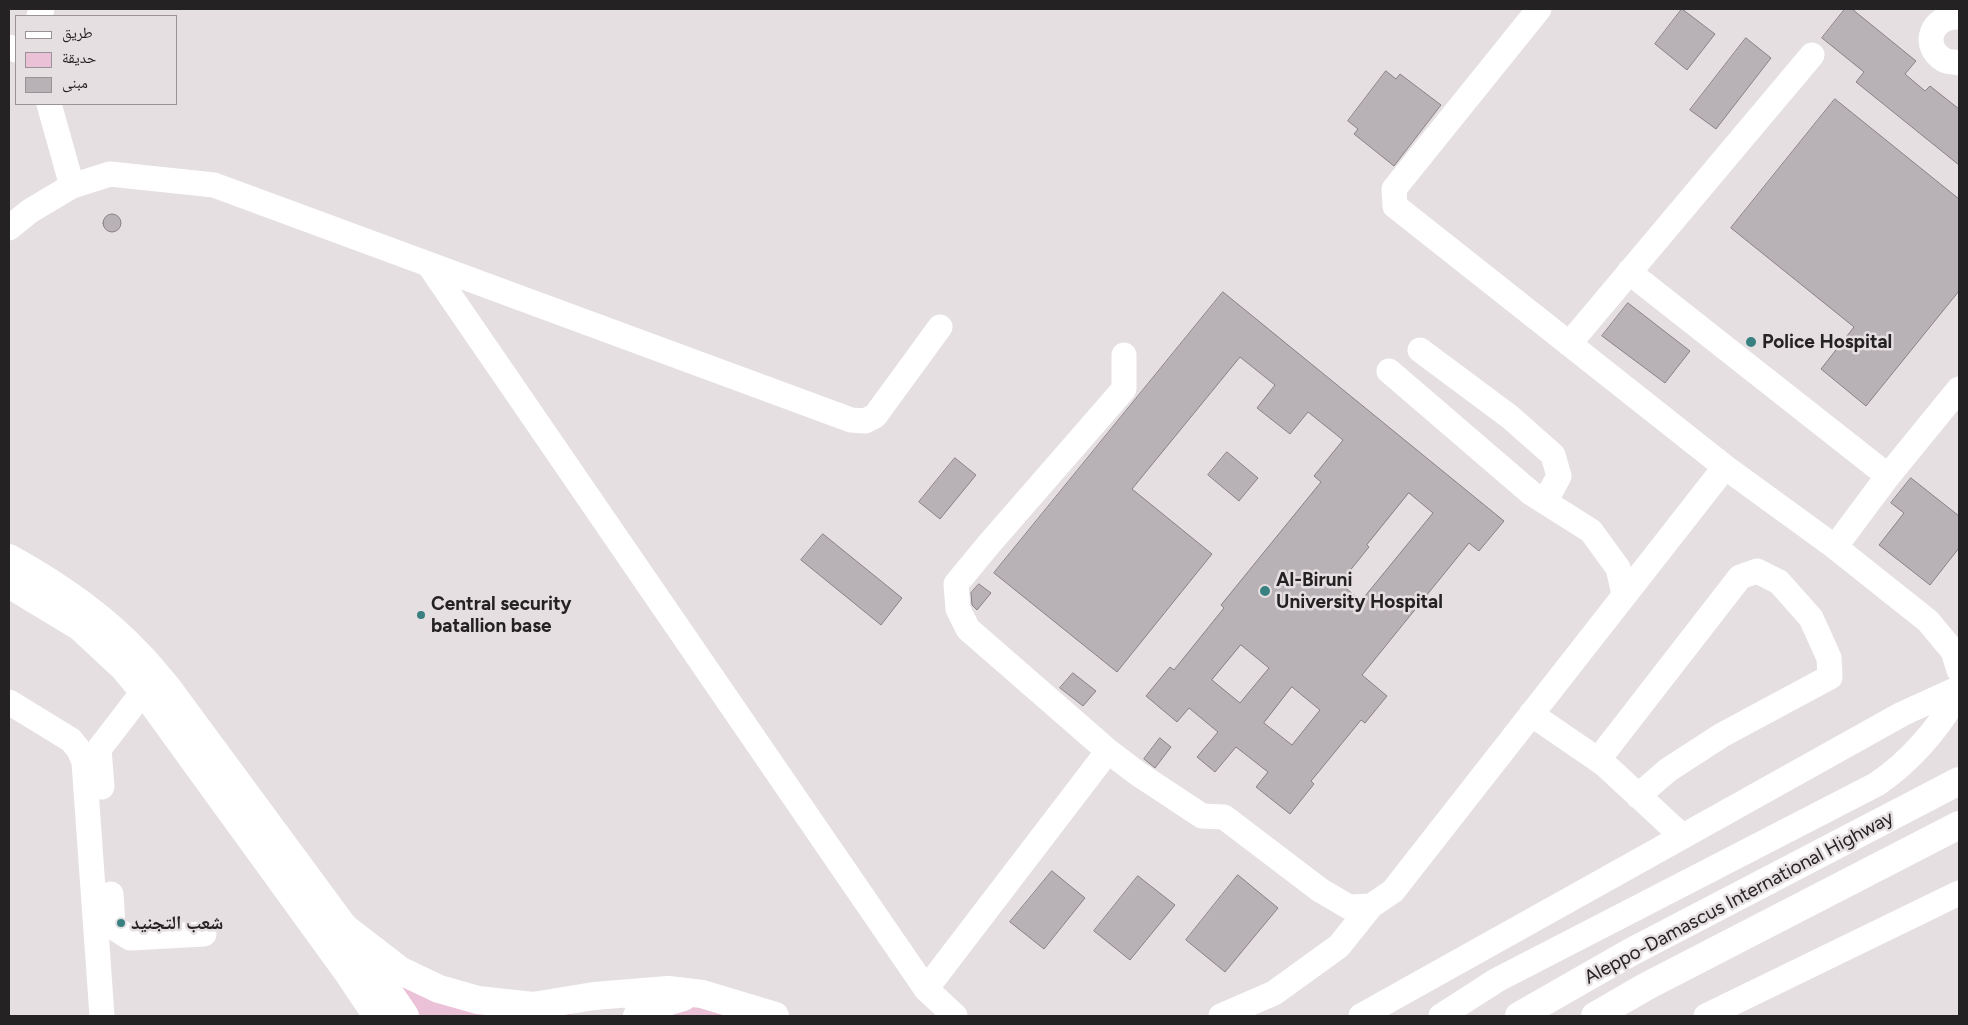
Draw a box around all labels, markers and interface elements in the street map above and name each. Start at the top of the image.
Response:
legend [15,15,178,105]
text: طريق [62,24,93,42]
text: حديقة [62,49,96,67]
text: مبنى [62,74,88,92]
place label: Police Hospital [1762,331,1892,353]
marker: Police Hospital [1744,335,1758,349]
place label: Al-Biruni University Hospital [1276,569,1443,613]
marker: Al-Biruni University Hospital [1258,584,1272,598]
place label: Central security batallion base [431,593,572,637]
marker: Central security batallion base [415,609,427,621]
street label: Aleppo-Damascus International Highway [1580,806,1898,990]
place label: شعب التجنيد [131,912,223,934]
marker: شعب التجنيد [115,917,127,929]

